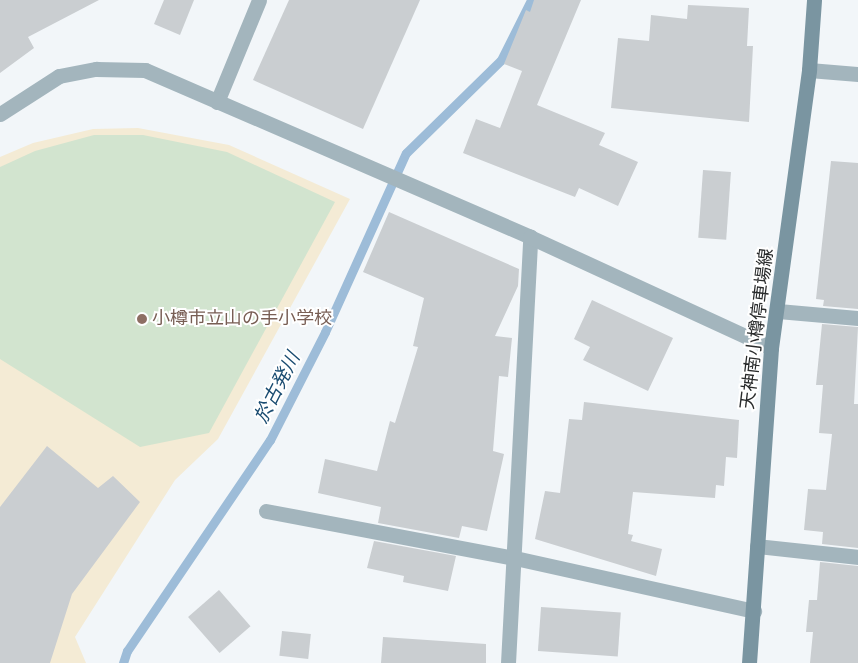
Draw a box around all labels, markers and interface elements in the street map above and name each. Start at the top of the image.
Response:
street label: 天神南小樽停車場線 [737,247,779,411]
place label: 小樽市立山の手小学校 [152,308,332,330]
marker: 小樽市立山の手小学校 [136,313,148,325]
water label: 於古発川 [251,349,305,427]

